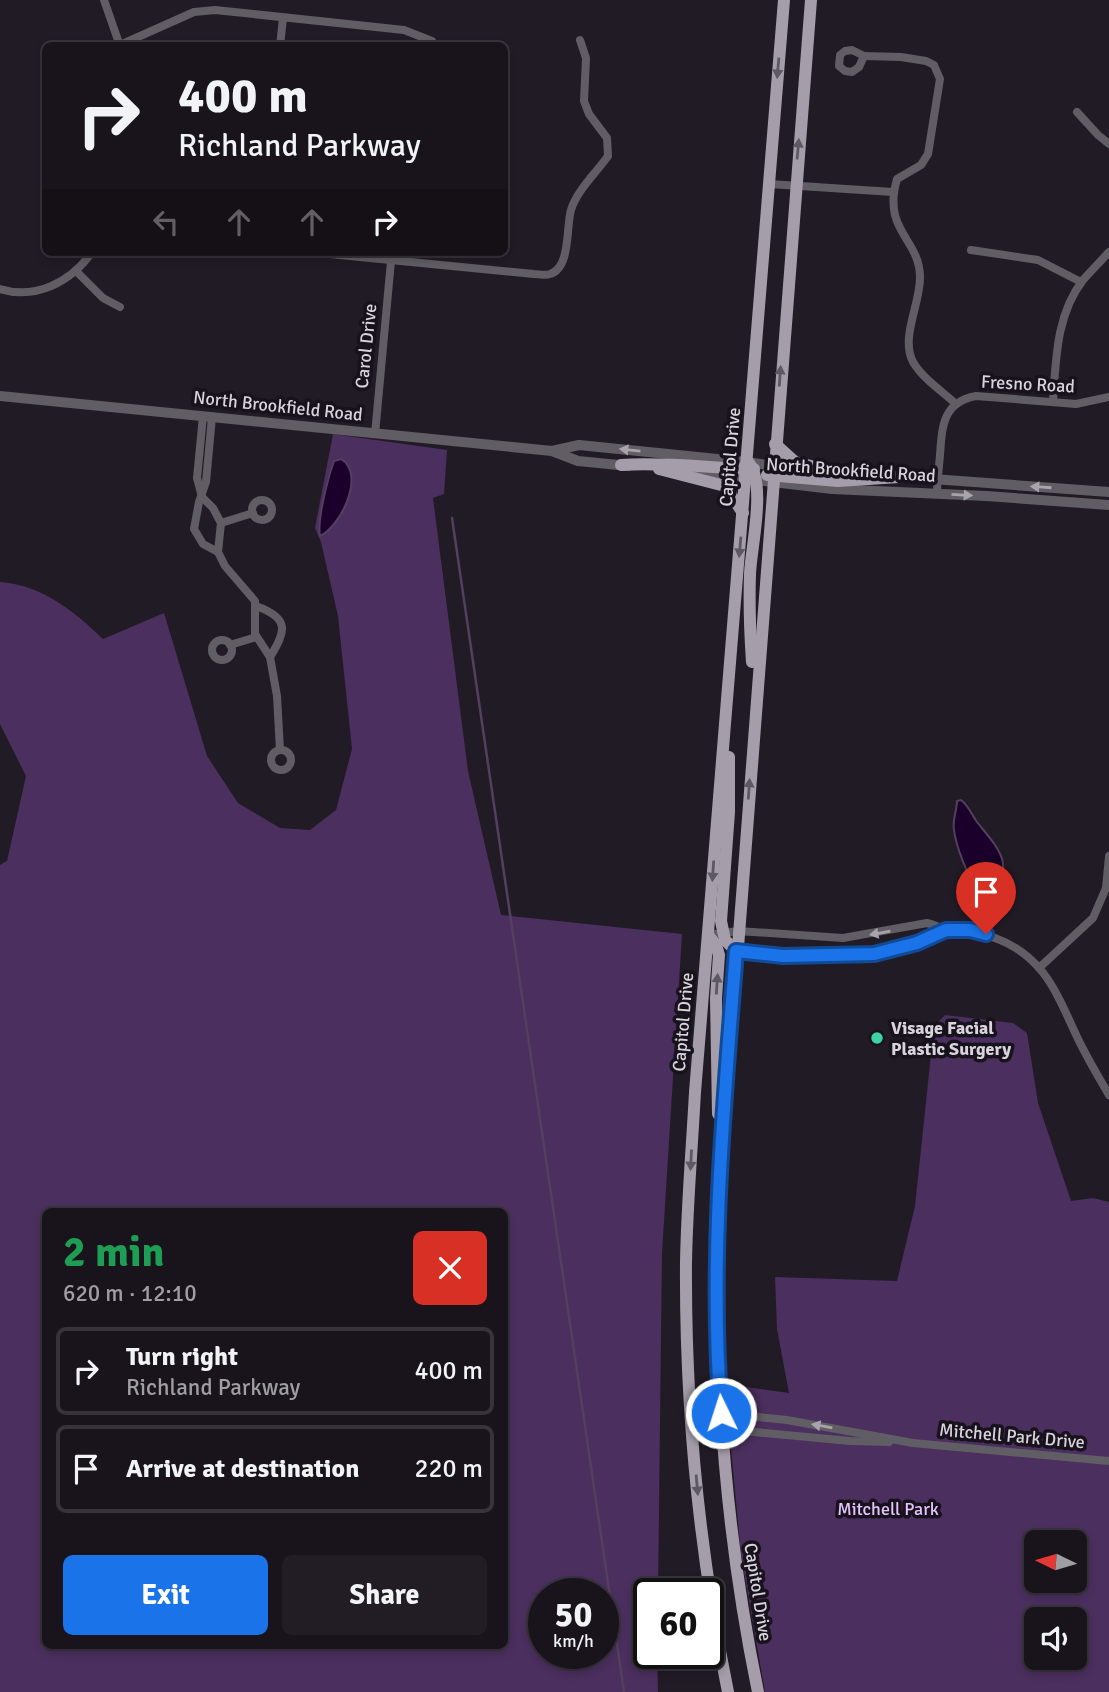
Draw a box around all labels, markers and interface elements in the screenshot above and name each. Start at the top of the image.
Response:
one-way arrow [772,57,783,79]
text: 400 m [178,66,308,126]
icon: right [63,70,154,161]
text: Richland Parkway [178,126,421,165]
one-way arrow [793,138,804,160]
icon: left [147,203,185,241]
icon: ahead [220,203,258,241]
icon: ahead [293,203,331,241]
icon: right [366,203,404,241]
street label: Carol Drive [351,303,381,389]
one-way arrow [775,364,786,386]
street label: Fresno Road [981,371,1075,397]
street label: North Brookfield Road [192,386,364,426]
street label: Capitol Drive [715,407,745,507]
one-way arrow [619,444,641,455]
street label: North Brookfield Road [765,453,937,487]
one-way arrow [1030,481,1052,492]
one-way arrow [951,489,973,500]
one-way arrow [734,536,745,558]
one-way arrow [743,778,754,800]
one-way arrow [707,860,718,882]
pin [956,862,1016,934]
icon: arrive [967,873,1005,911]
one-way arrow [869,928,891,939]
street label: Capitol Drive [668,972,698,1072]
one-way arrow [712,973,723,995]
place label: Visage Facial Plastic Surgery [891,1017,1011,1060]
marker: Visage Facial Plastic Surgery [869,1030,885,1046]
one-way arrow [685,1149,696,1171]
text: 2 min [63,1227,164,1278]
button: close [413,1231,487,1305]
text: 620 m · 12:10 [63,1279,197,1308]
text: Turn right [126,1341,238,1373]
icon: right [67,1352,105,1390]
text: 400 m [414,1355,483,1387]
text: Richland Parkway [126,1373,300,1402]
position arrow [684,1376,758,1450]
street label: Mitchell Park Drive [938,1419,1086,1453]
one-way arrow [811,1420,833,1431]
icon: arrive [67,1450,105,1488]
text: Arrive at destination [126,1453,359,1485]
text: 220 m [414,1453,483,1485]
one-way arrow [691,1474,702,1496]
park label: Mitchell Park [837,1498,939,1520]
north arrow [1024,1530,1087,1592]
map controls [1024,1530,1087,1670]
street label: Capitol Drive [739,1541,777,1643]
button: Exit [63,1555,268,1635]
button: Share [282,1555,487,1635]
speed limit sign: 60 [633,1578,724,1669]
text: 50 [555,1593,592,1636]
button: sound [1024,1607,1087,1670]
text: km/h [553,1630,594,1652]

